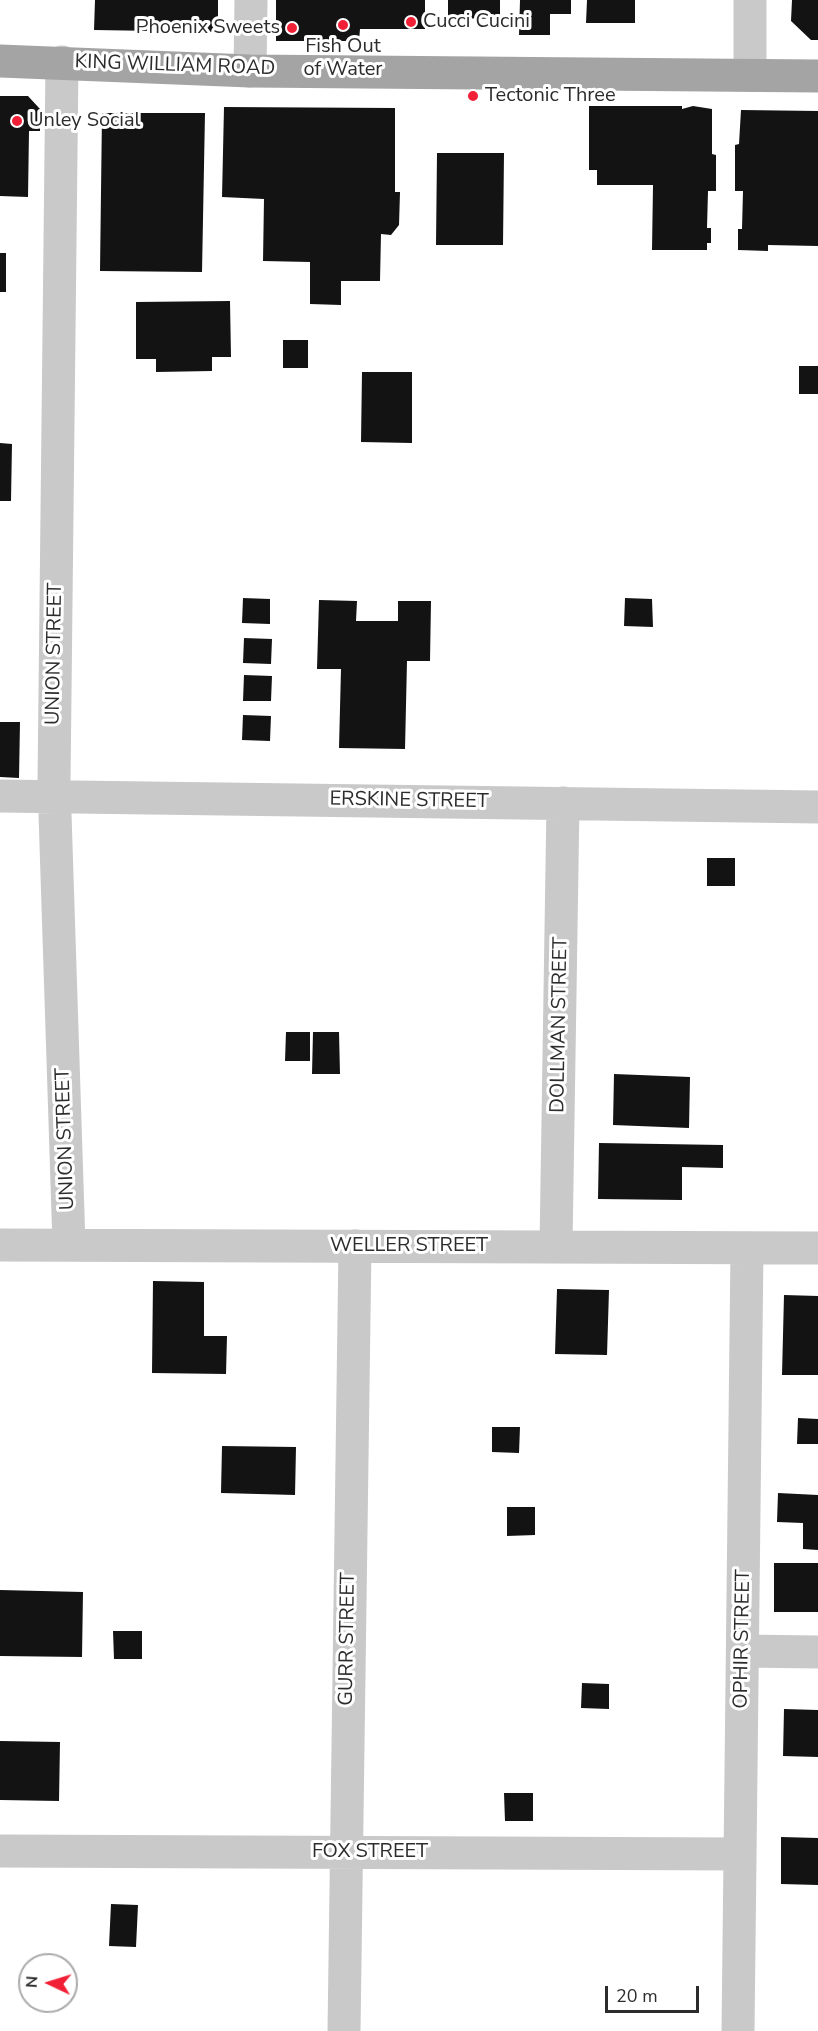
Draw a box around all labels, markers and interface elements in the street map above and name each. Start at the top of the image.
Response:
place label: Cucci Cucini [423,10,530,34]
marker: Cucci Cucini [404,15,418,29]
place label: Phoenix Sweets [136,16,280,40]
marker: Fish Out of Water [336,18,350,32]
marker: Phoenix Sweets [285,21,299,35]
place label: Fish Out of Water [304,35,382,82]
street label: KING WILLIAM ROAD [74,51,276,81]
place label: Tectonic Three [485,84,616,108]
marker: Tectonic Three [466,89,480,103]
place label: Unley Social [29,109,141,133]
marker: Unley Social [10,114,24,128]
street label: UNION STREET [42,583,68,725]
street label: ERSKINE STREET [329,788,489,814]
street label: DOLLMAN STREET [546,937,574,1113]
street label: UNION STREET [52,1067,80,1211]
street label: WELLER STREET [330,1234,488,1258]
street label: OPHIR STREET [730,1569,756,1709]
street label: GURR STREET [335,1572,361,1706]
street label: FOX STREET [312,1840,428,1864]
north arrow [18,1953,78,2013]
scale bar [608,1974,702,2012]
text: N [21,1975,43,1989]
text: 20 m [616,1984,658,2008]

